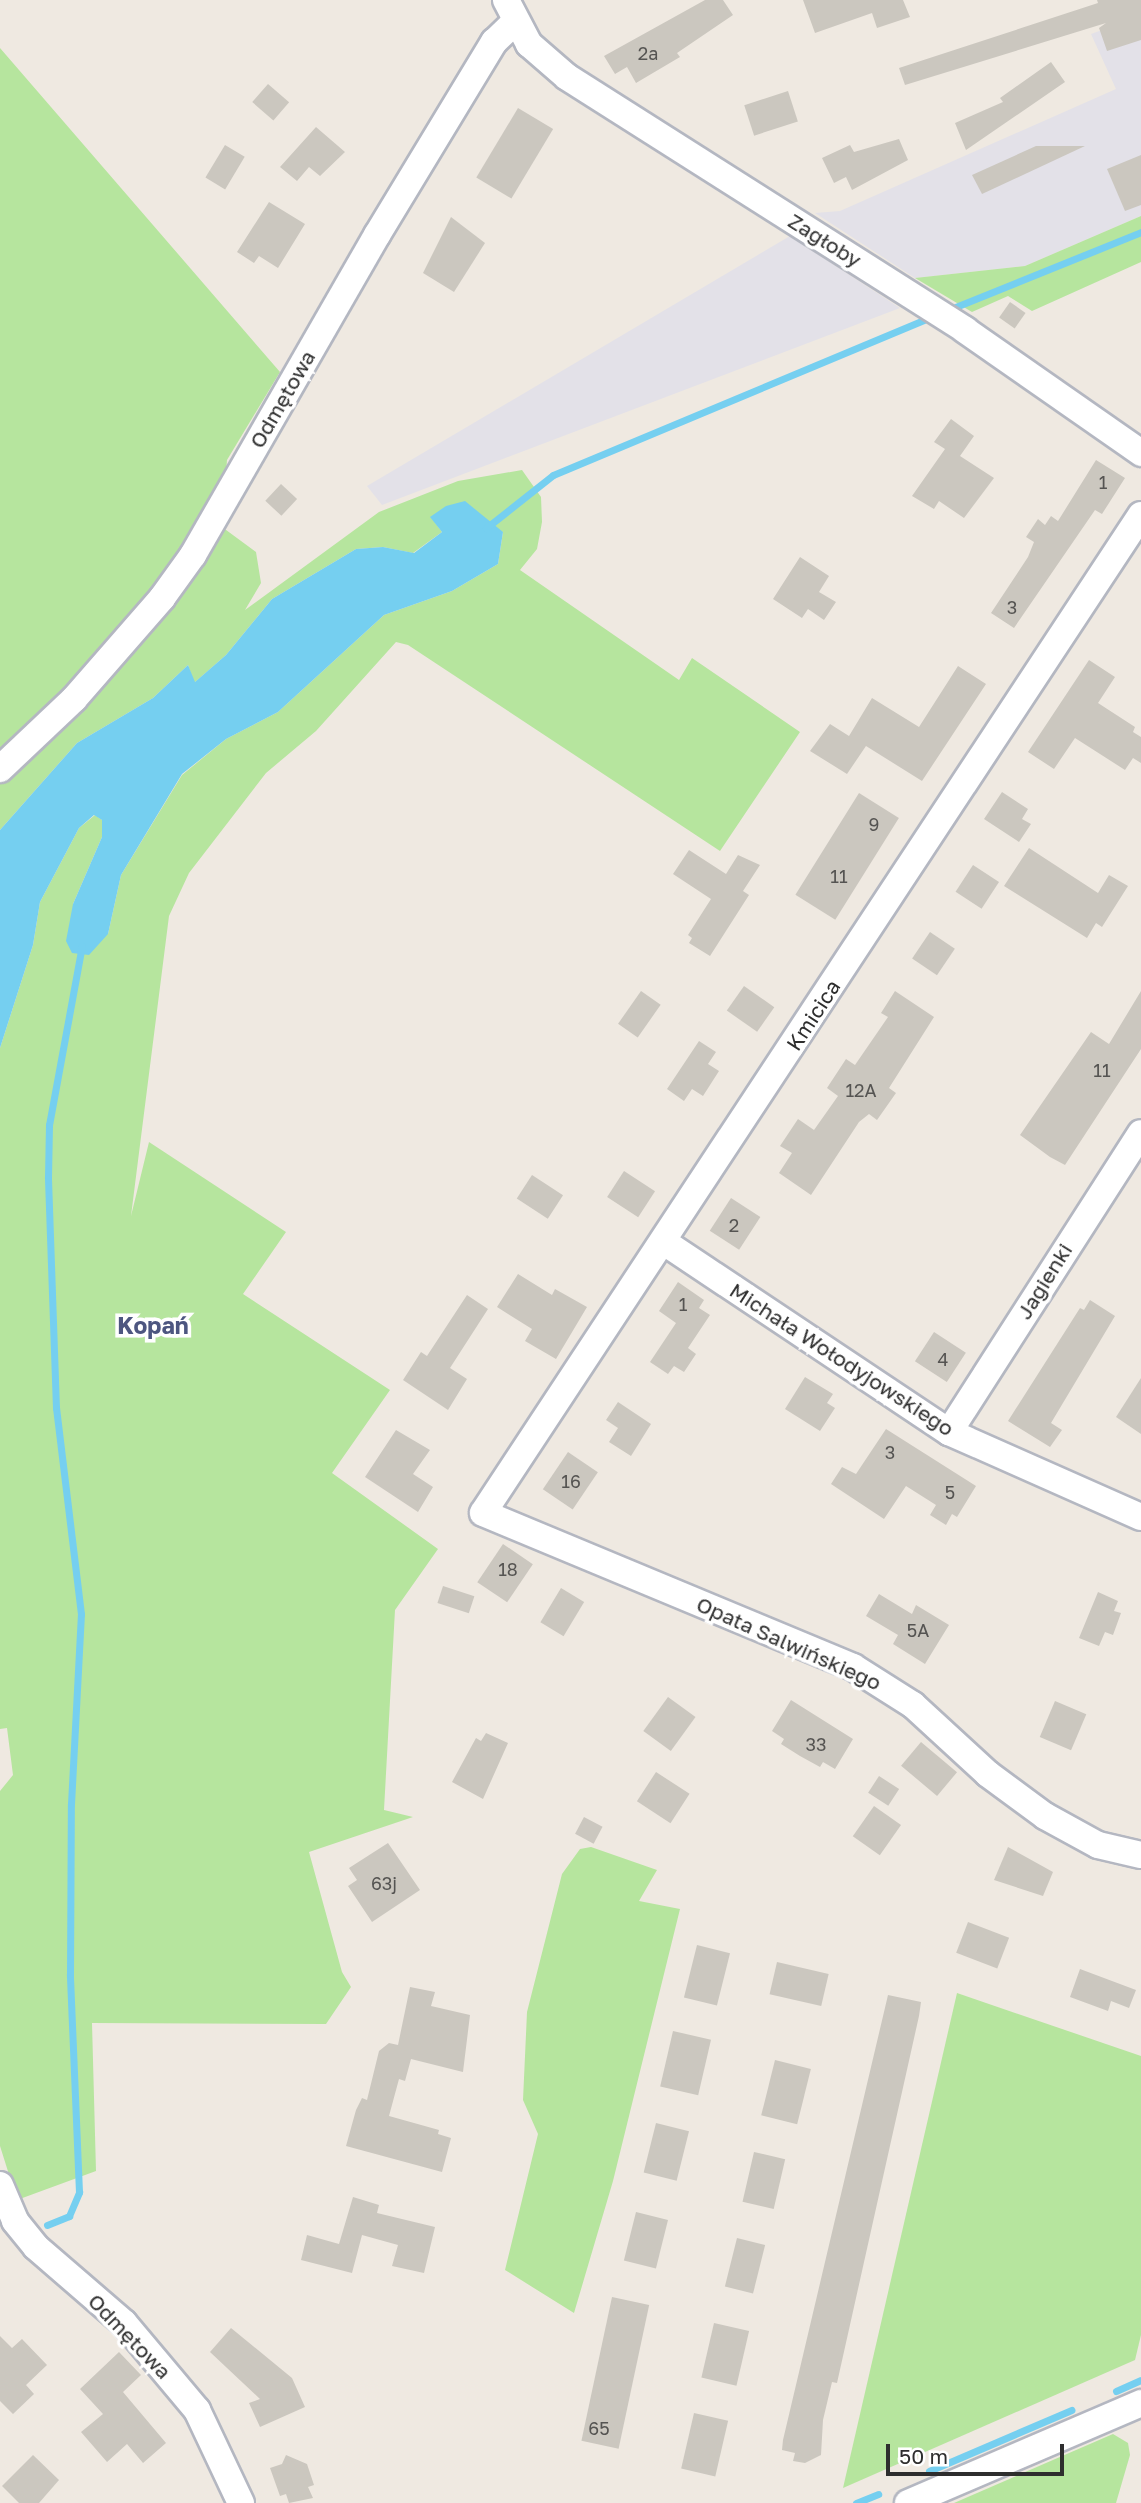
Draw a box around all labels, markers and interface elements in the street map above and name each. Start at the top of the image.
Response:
house number: 2a [638,42,658,64]
street label: Zagłoby [784,208,866,272]
street label: Odmętowa [244,346,320,452]
house number: 1 [1099,471,1107,493]
house number: 3 [1007,596,1017,618]
house number: 9 [869,813,879,835]
house number: 11 [830,865,848,887]
street label: Kmicica [781,975,845,1055]
house number: 11 [1093,1059,1111,1081]
house number: 12A [845,1079,877,1101]
house number: 2 [729,1214,739,1236]
street label: Jagienki [1011,1238,1077,1324]
street label: Michała Wołodyjowskiego [725,1277,959,1441]
house number: 1 [679,1293,687,1315]
district label: Kopań [117,1311,189,1339]
house number: 4 [938,1348,948,1370]
house number: 3 [885,1441,895,1463]
house number: 16 [561,1470,581,1492]
house number: 5 [945,1481,955,1503]
house number: 18 [498,1558,518,1580]
street label: Opata Salwińskiego [693,1591,885,1695]
house number: 5A [907,1619,929,1641]
house number: 33 [805,1733,827,1755]
house number: 63j [371,1872,397,1894]
street label: Odmętowa [83,2288,177,2384]
house number: 65 [588,2417,610,2439]
scale bar [889,2430,1068,2474]
text: 50 m [899,2443,948,2469]

